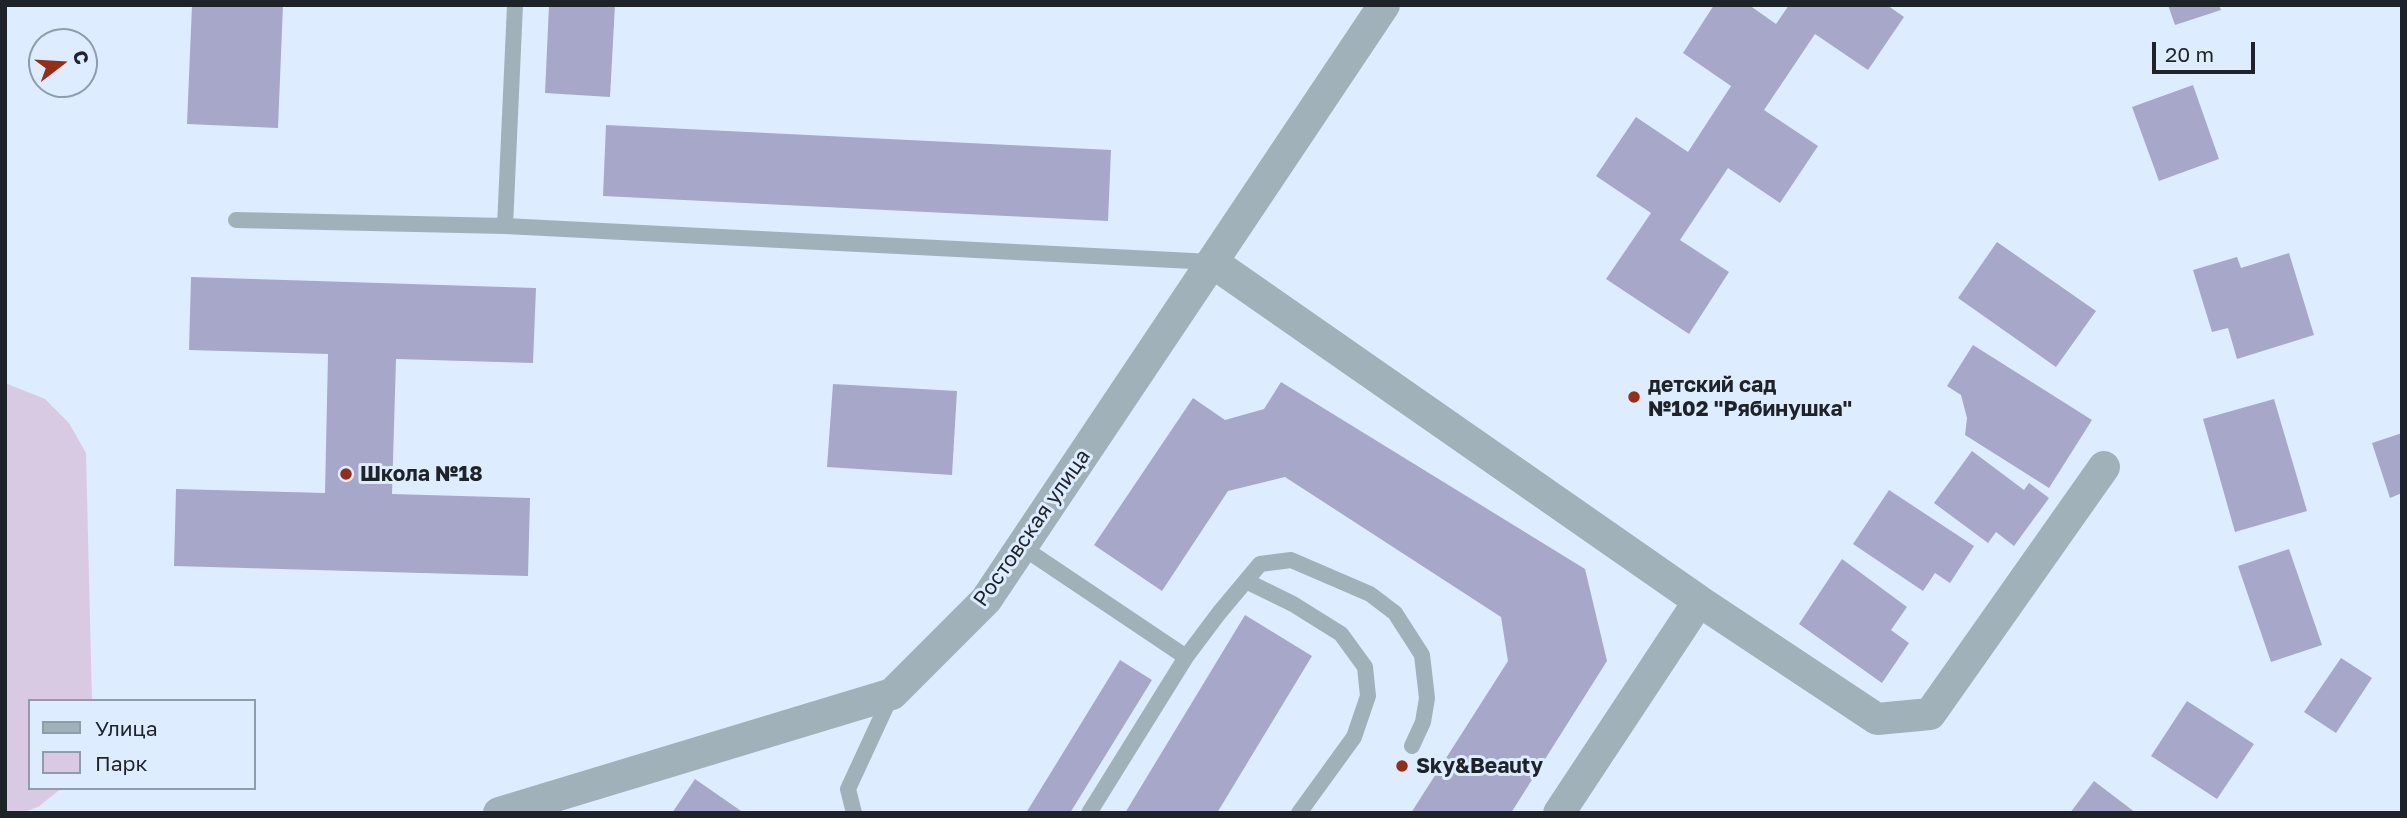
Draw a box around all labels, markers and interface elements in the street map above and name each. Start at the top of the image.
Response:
north arrow [28,28,98,98]
scale bar [2155,28,2258,72]
text: 20 m [2165,41,2214,67]
text: С [69,47,95,67]
place label: детский сад №102 "Рябинушка" [1648,372,1852,422]
marker: детский сад №102 "Рябинушка" [1626,389,1642,405]
street label: Ростовская улица [968,445,1096,611]
place label: Школа №18 [360,461,483,487]
marker: Школа №18 [338,466,354,482]
legend [28,699,256,790]
text: Улица [95,715,158,741]
text: Парк [95,750,148,776]
place label: Sky&Beauty [1416,753,1543,779]
marker: Sky&Beauty [1394,758,1410,774]

